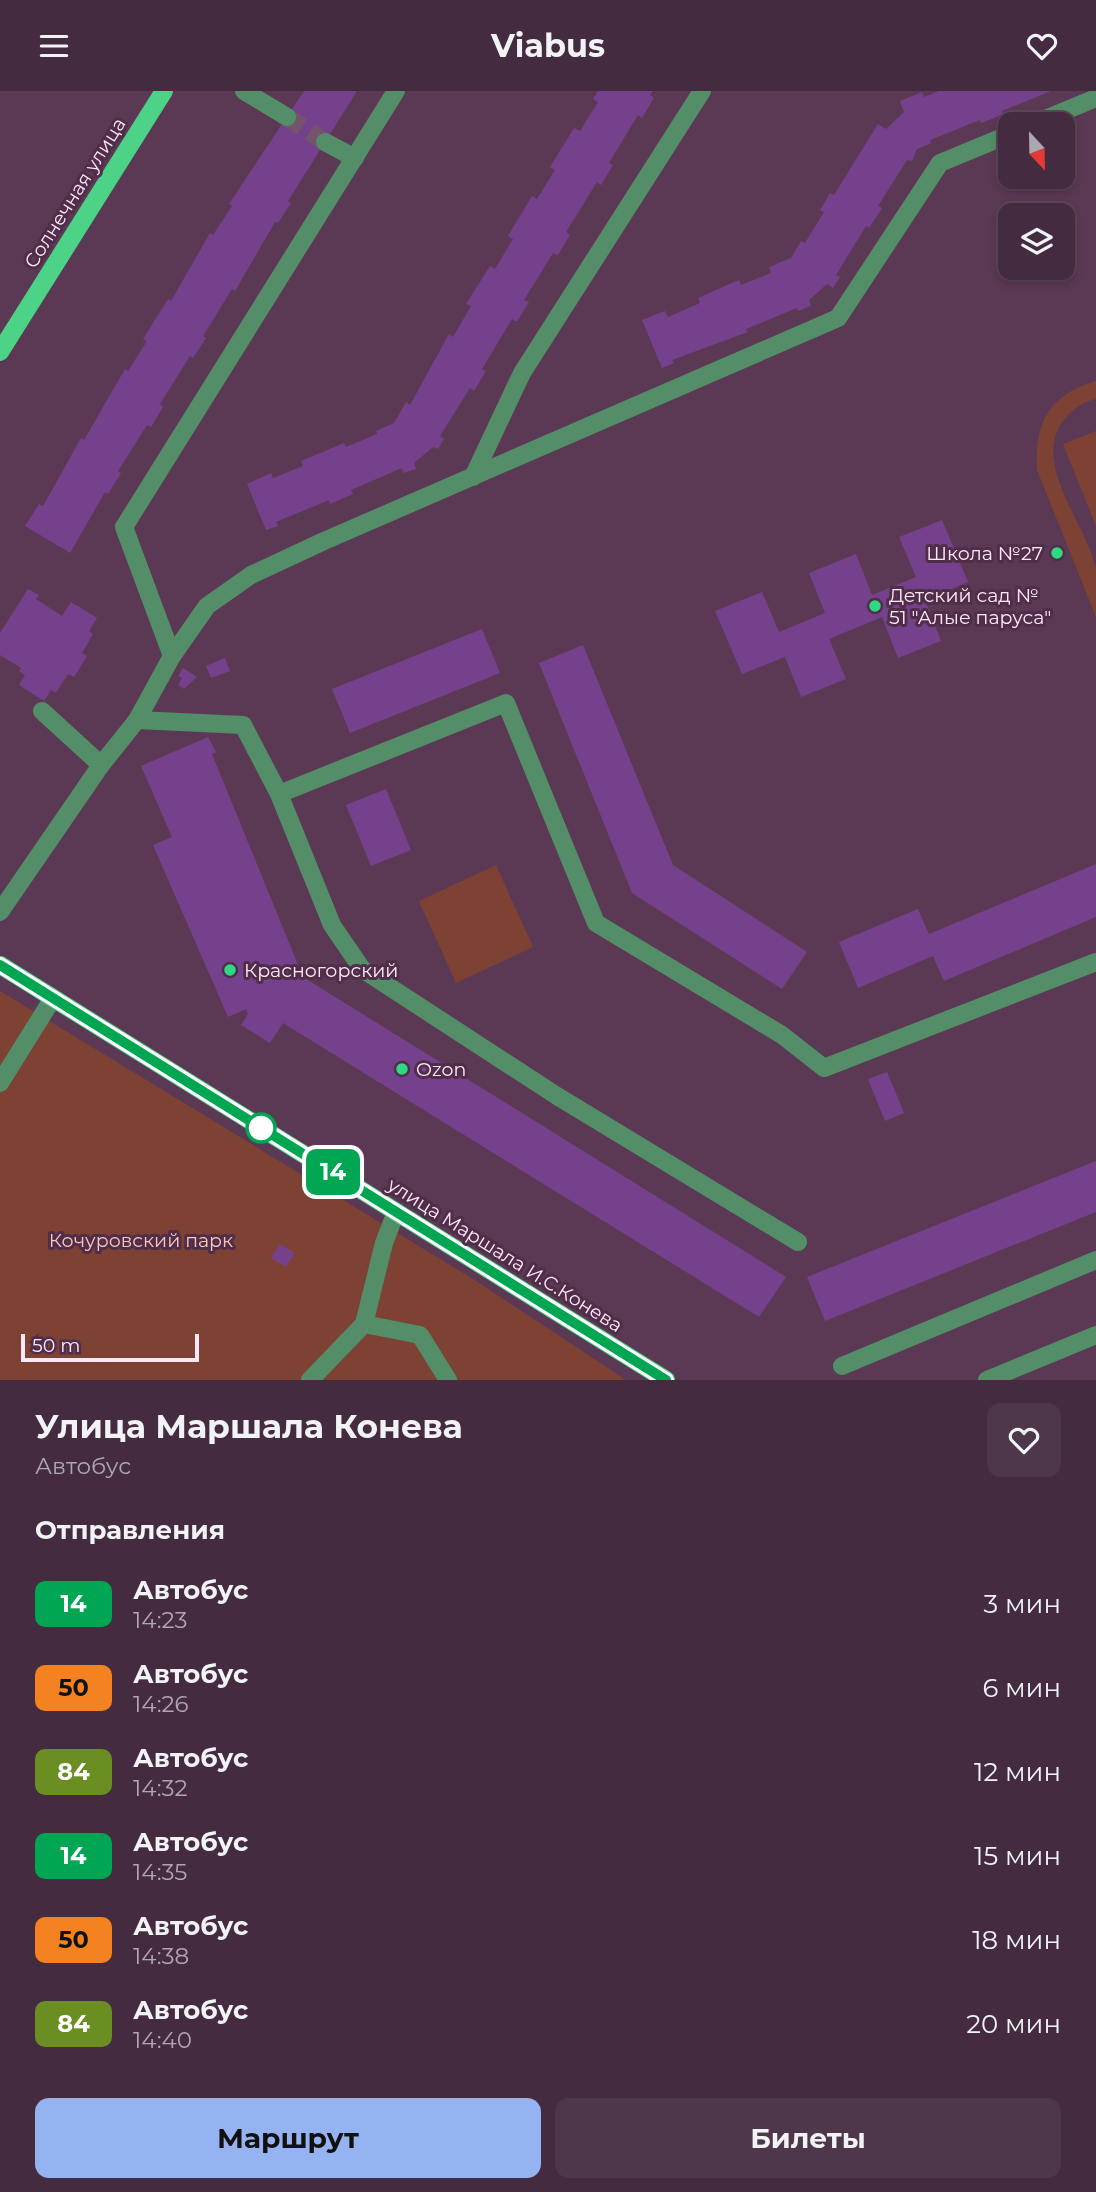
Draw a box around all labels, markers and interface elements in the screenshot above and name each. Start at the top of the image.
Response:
text: Viabus [491,26,605,65]
icon: menu [35,27,73,65]
icon: heart [1023,27,1061,65]
north arrow [998,112,1074,189]
map controls [998,112,1075,280]
street label: Солнечная улица [19,114,131,272]
button: layers [998,203,1075,280]
place label: Школа №27 [926,542,1043,565]
marker: Школа №27 [1049,545,1065,561]
place label: Детский сад № 51 "Алые паруса" [889,584,1051,629]
marker: Детский сад № 51 "Алые паруса" [867,598,883,614]
place label: Красногорский [244,959,398,982]
marker: Красногорский [222,962,238,978]
place label: Ozon [416,1058,466,1081]
marker: Ozon [394,1061,410,1077]
unlabelled marker [246,1113,276,1143]
line badge: 14 [302,1149,364,1195]
text: 14 [320,1157,346,1186]
street label: улица Маршала И.С.Конева [382,1172,627,1337]
park label: Кочуровский парк [49,1229,233,1252]
scale bar [21,1331,200,1363]
text: 50 m [32,1334,80,1357]
button: heart [987,1403,1061,1477]
text: Улица Маршала Конева [35,1406,463,1446]
text: Автобус [35,1452,131,1480]
text: Отправления [35,1514,225,1546]
text: Автобус [133,1574,248,1606]
text: 3 мин [984,1588,1061,1620]
text: 14 [61,1589,86,1618]
text: 14:23 [133,1606,188,1634]
text: Автобус [133,1658,248,1690]
text: 6 мин [982,1672,1061,1704]
text: 50 [58,1673,89,1702]
text: 14:26 [133,1690,189,1718]
text: Автобус [133,1742,248,1774]
text: 12 мин [974,1756,1061,1788]
text: 84 [57,1757,90,1786]
text: 14:32 [133,1774,187,1802]
text: Автобус [133,1826,248,1858]
text: 15 мин [974,1840,1061,1872]
text: 14 [61,1841,86,1870]
text: 14:35 [133,1858,187,1886]
text: Автобус [133,1910,248,1942]
text: 18 мин [972,1924,1061,1956]
text: 50 [58,1925,89,1954]
text: 14:38 [133,1942,189,1970]
text: Автобус [133,1994,248,2026]
text: 20 мин [966,2008,1061,2040]
text: 84 [57,2009,90,2038]
text: 14:40 [133,2026,192,2054]
button: Маршрут [35,2098,541,2178]
button: Билеты [555,2098,1061,2178]

